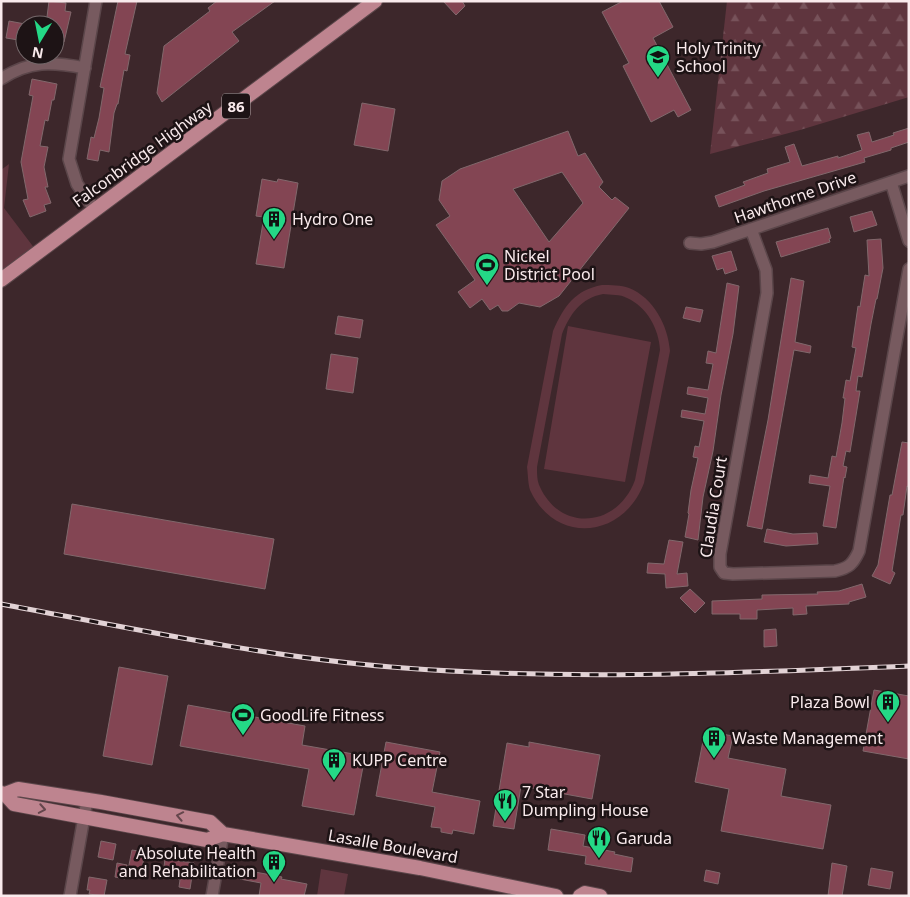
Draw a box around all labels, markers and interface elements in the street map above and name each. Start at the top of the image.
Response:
north arrow [15,15,65,65]
place label: Holy Trinity School [676,37,762,77]
text: N [30,43,45,64]
school or university icon: Holy Trinity School [645,44,671,78]
road number: 86 [222,94,250,118]
street label: Falconbridge Highway [68,95,217,212]
street label: Hawthorne Drive [731,166,859,228]
building icon: Hydro One [261,206,287,240]
place label: Hydro One [292,208,373,230]
place label: Nickel District Pool [504,245,595,285]
sports icon: Nickel District Pool [474,252,500,286]
street label: Claudia Court [694,455,732,559]
building icon: Plaza Bowl [875,689,901,723]
place label: Plaza Bowl [790,691,870,713]
sports icon: GoodLife Fitness [230,702,256,736]
place label: GoodLife Fitness [260,704,385,726]
building icon: Waste Management [701,725,727,759]
place label: Waste Management [732,727,883,749]
building icon: KUPP Centre [321,747,347,781]
place label: KUPP Centre [352,749,447,771]
place label: 7 Star Dumpling House [522,781,649,821]
restaurant icon: 7 Star Dumpling House [492,788,518,822]
one-way arrow [38,804,46,814]
one-way arrow [175,811,184,821]
street label: Lasalle Boulevard [326,824,460,868]
restaurant icon: Garuda [586,825,612,859]
place label: Garuda [616,827,672,849]
place label: Absolute Health and Rehabilitation [119,842,256,882]
building icon: Absolute Health and Rehabilitation [261,849,287,883]

